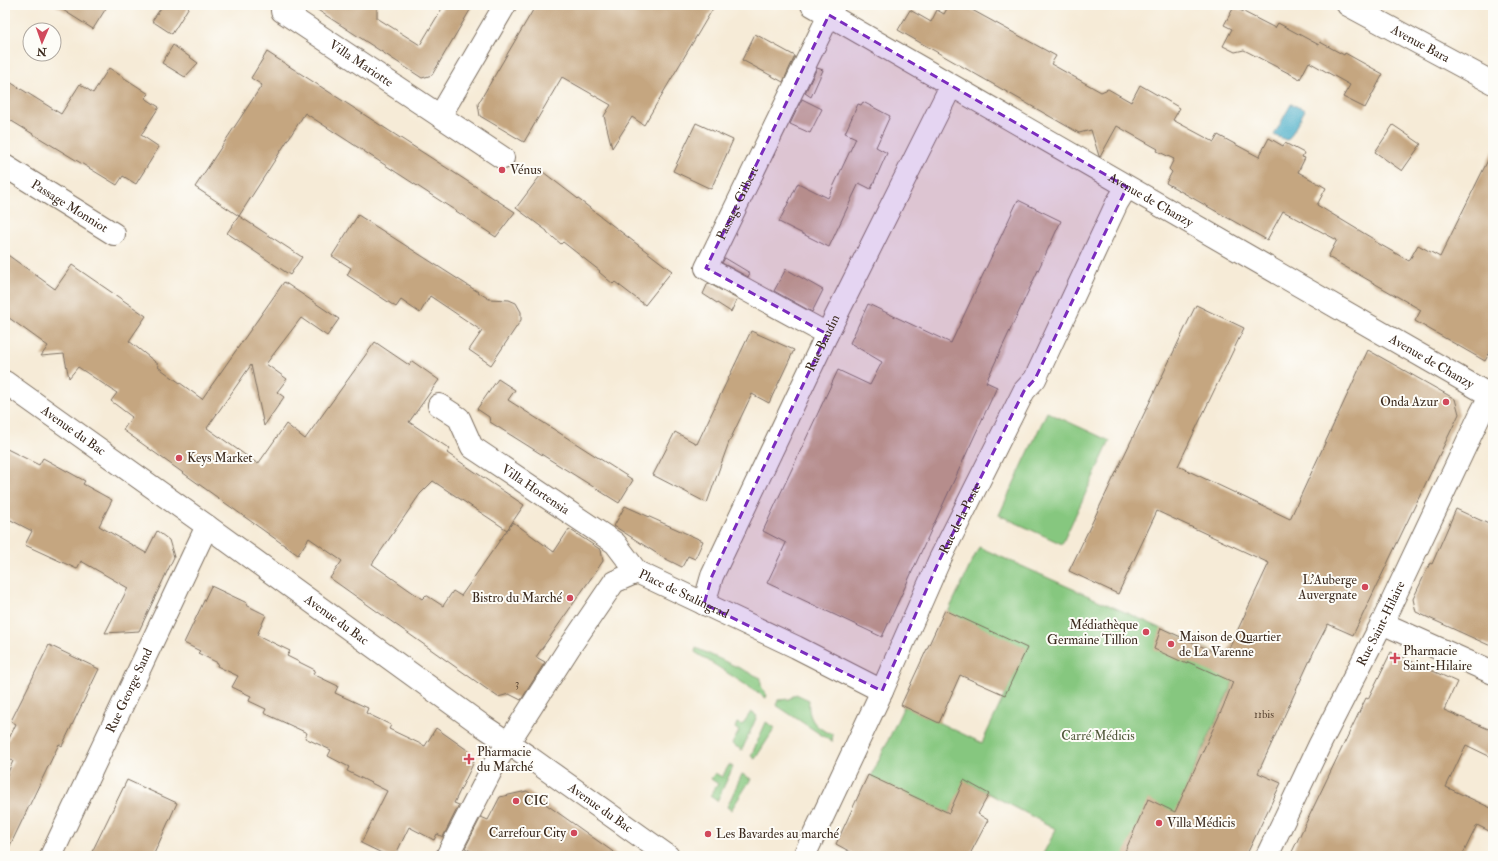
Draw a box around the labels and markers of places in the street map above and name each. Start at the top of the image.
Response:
place label: Vénus [510,162,542,178]
marker: Vénus [497,165,507,175]
place label: Onda Azur [1380,394,1438,410]
marker: Onda Azur [1441,397,1451,407]
place label: Keys Market [187,450,253,467]
marker: Keys Market [174,453,184,463]
place label: L'Auberge Auvergnate [1297,572,1358,603]
marker: L'Auberge Auvergnate [1360,582,1370,592]
place label: Bistro du Marché [472,590,563,606]
marker: Bistro du Marché [565,593,575,603]
place label: Médiathèque Germaine Tillion [1047,617,1139,648]
marker: Médiathèque Germaine Tillion [1141,627,1151,637]
place label: Maison de Quartier de La Varenne [1179,629,1281,660]
marker: Maison de Quartier de La Varenne [1166,639,1176,649]
place label: Pharmacie Saint-Hilaire [1403,643,1472,674]
marker: Pharmacie Saint-Hilaire [1390,653,1400,663]
place label: Pharmacie du Marché [477,744,534,775]
marker: Pharmacie du Marché [464,754,474,764]
place label: CIC [524,793,548,809]
marker: CIC [511,796,521,806]
place label: Villa Médicis [1167,815,1236,831]
marker: Villa Médicis [1154,818,1164,828]
place label: Carrefour City [489,825,566,842]
place label: Les Bavardes au marché [716,826,839,842]
marker: Carrefour City [569,828,579,838]
marker: Les Bavardes au marché [703,829,713,839]

